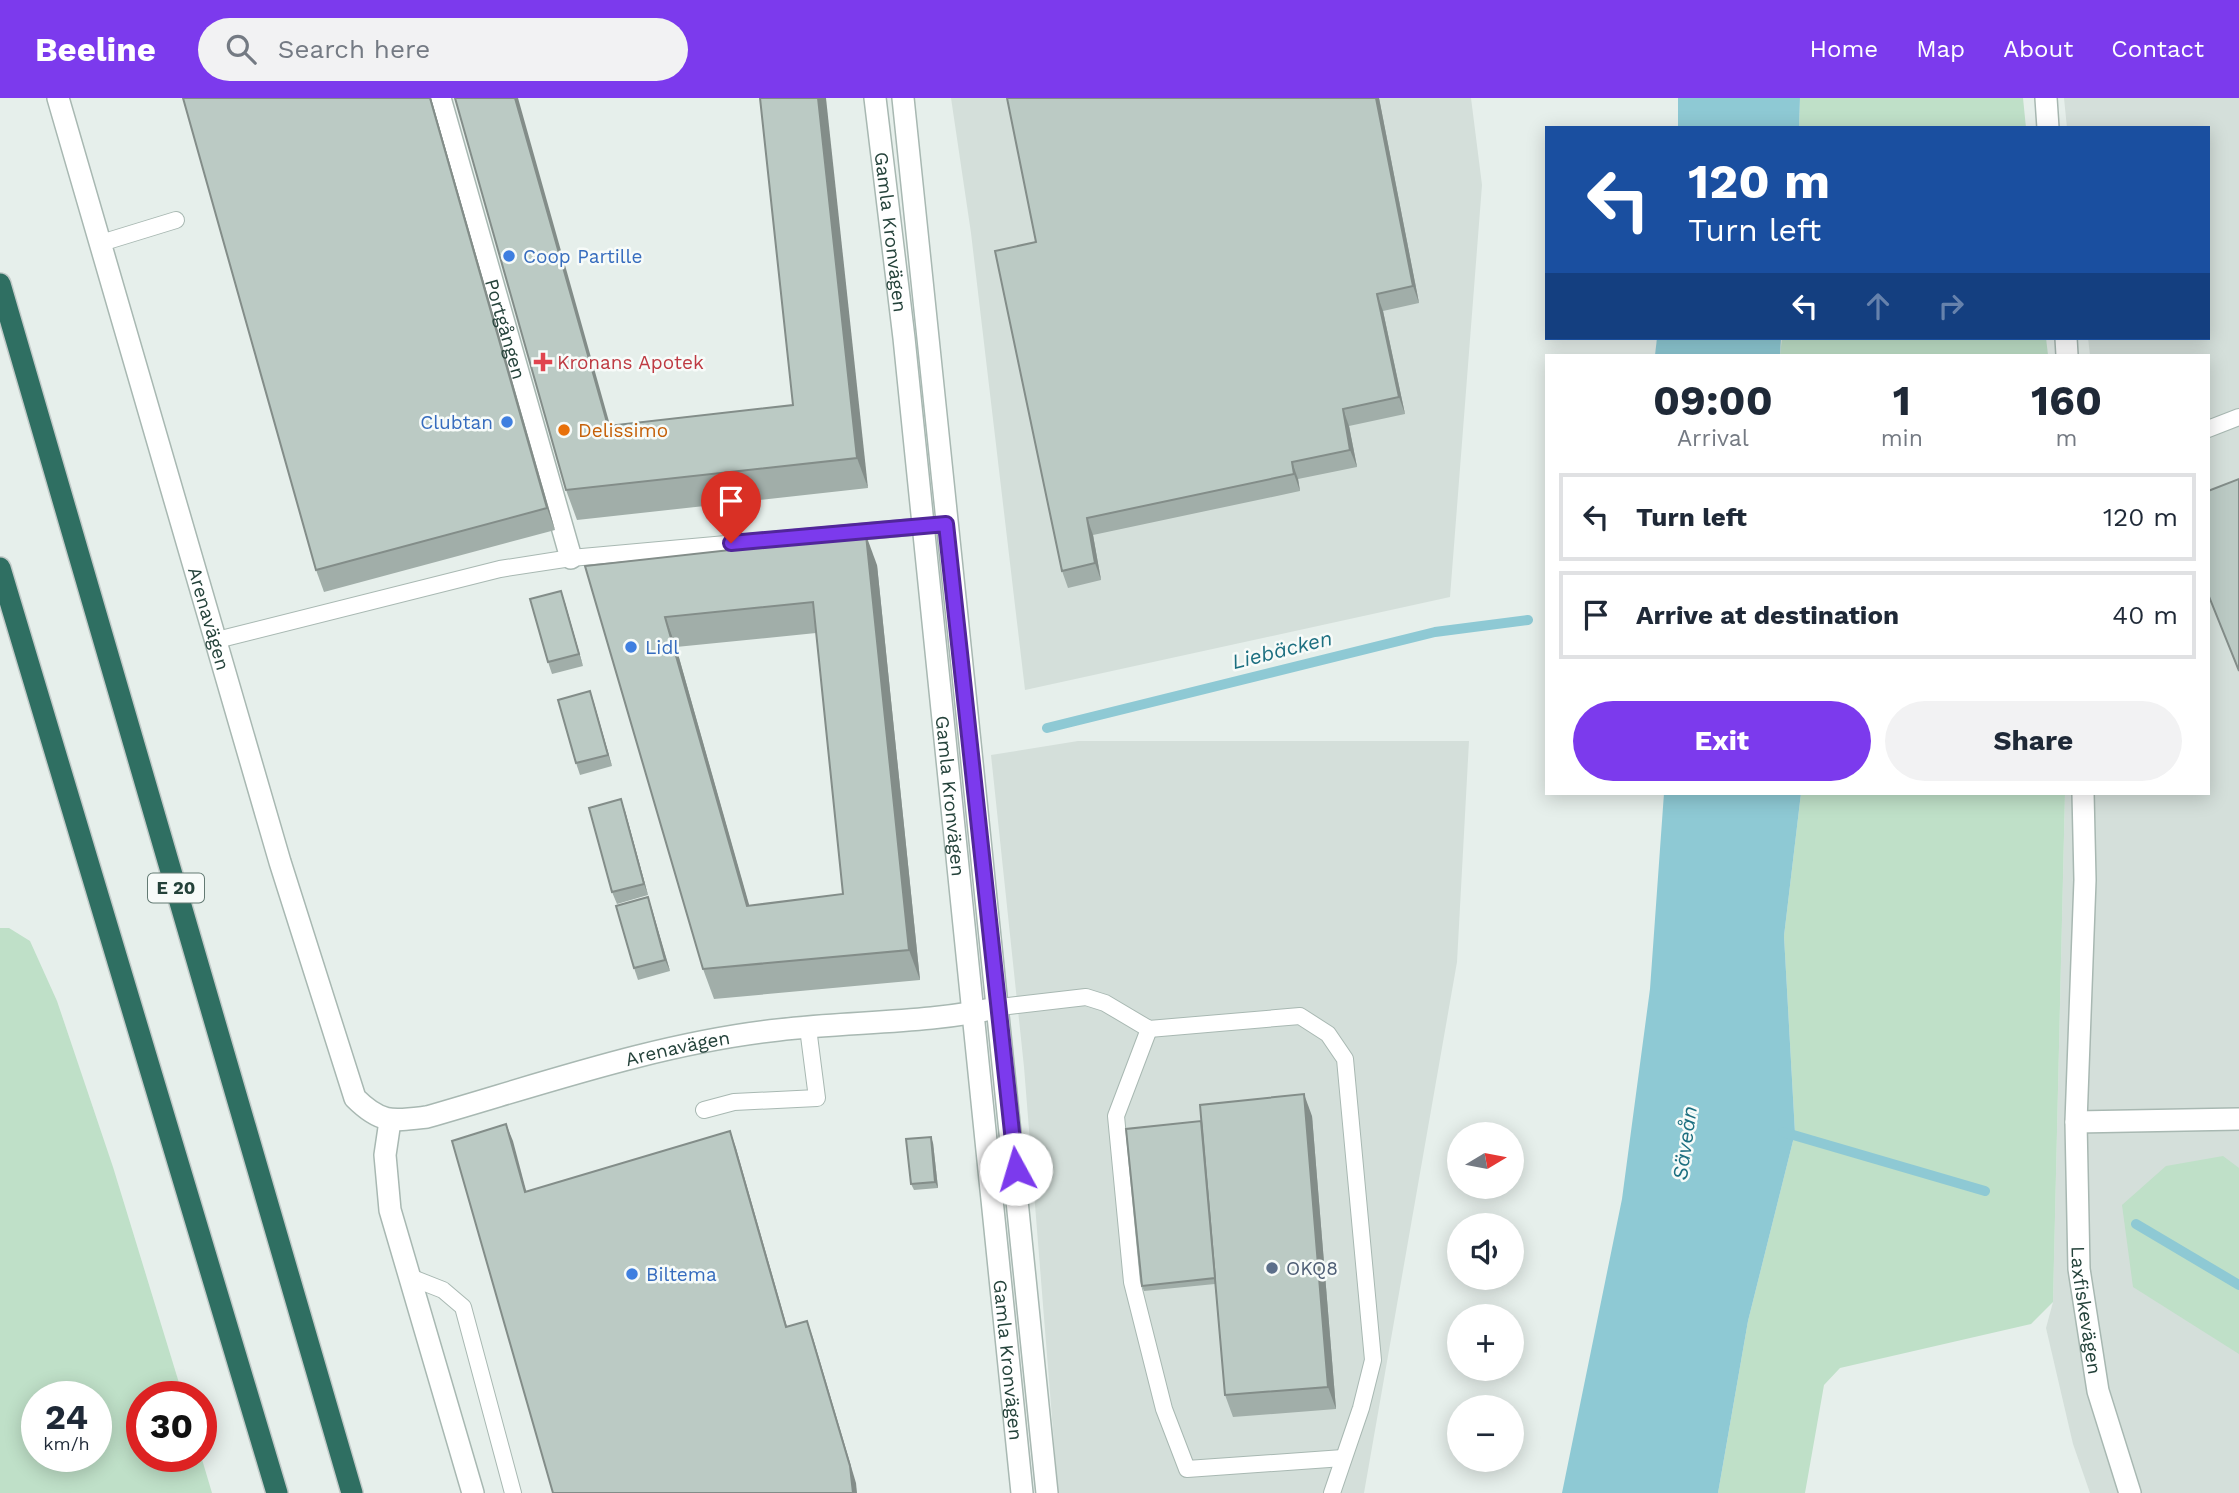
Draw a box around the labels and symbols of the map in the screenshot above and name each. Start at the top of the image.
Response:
street label: Gamla Kronvägen [870,151,912,314]
place label: Coop Partille [523,245,642,268]
marker: Coop Partille [501,248,517,264]
street label: Portgången [480,276,530,382]
place label: Kronans Apotek [557,351,704,374]
marker: Kronans Apotek [535,354,551,370]
place label: Clubtan [420,411,493,434]
marker: Clubtan [499,414,515,430]
place label: Delissimo [578,419,668,442]
marker: Delissimo [556,422,572,438]
pin [701,471,761,543]
street label: Arenavägen [183,564,235,673]
water label: Liebäcken [1229,625,1335,674]
place label: Lidl [645,636,679,659]
marker: Lidl [623,639,639,655]
street label: Gamla Kronvägen [931,714,970,877]
road number: E 20 [148,874,204,902]
street label: Arenavägen [623,1026,732,1071]
water label: Säveån [1667,1104,1702,1182]
north arrow [1447,1122,1524,1199]
position arrow [979,1132,1053,1206]
street label: Laxfiskevägen [2067,1246,2106,1376]
place label: OKQ8 [1286,1257,1338,1280]
marker: OKQ8 [1264,1260,1280,1276]
place label: Biltema [646,1263,717,1286]
marker: Biltema [624,1266,640,1282]
street label: Gamla Kronvägen [988,1279,1028,1441]
speed limit sign: 30 [126,1381,217,1472]

